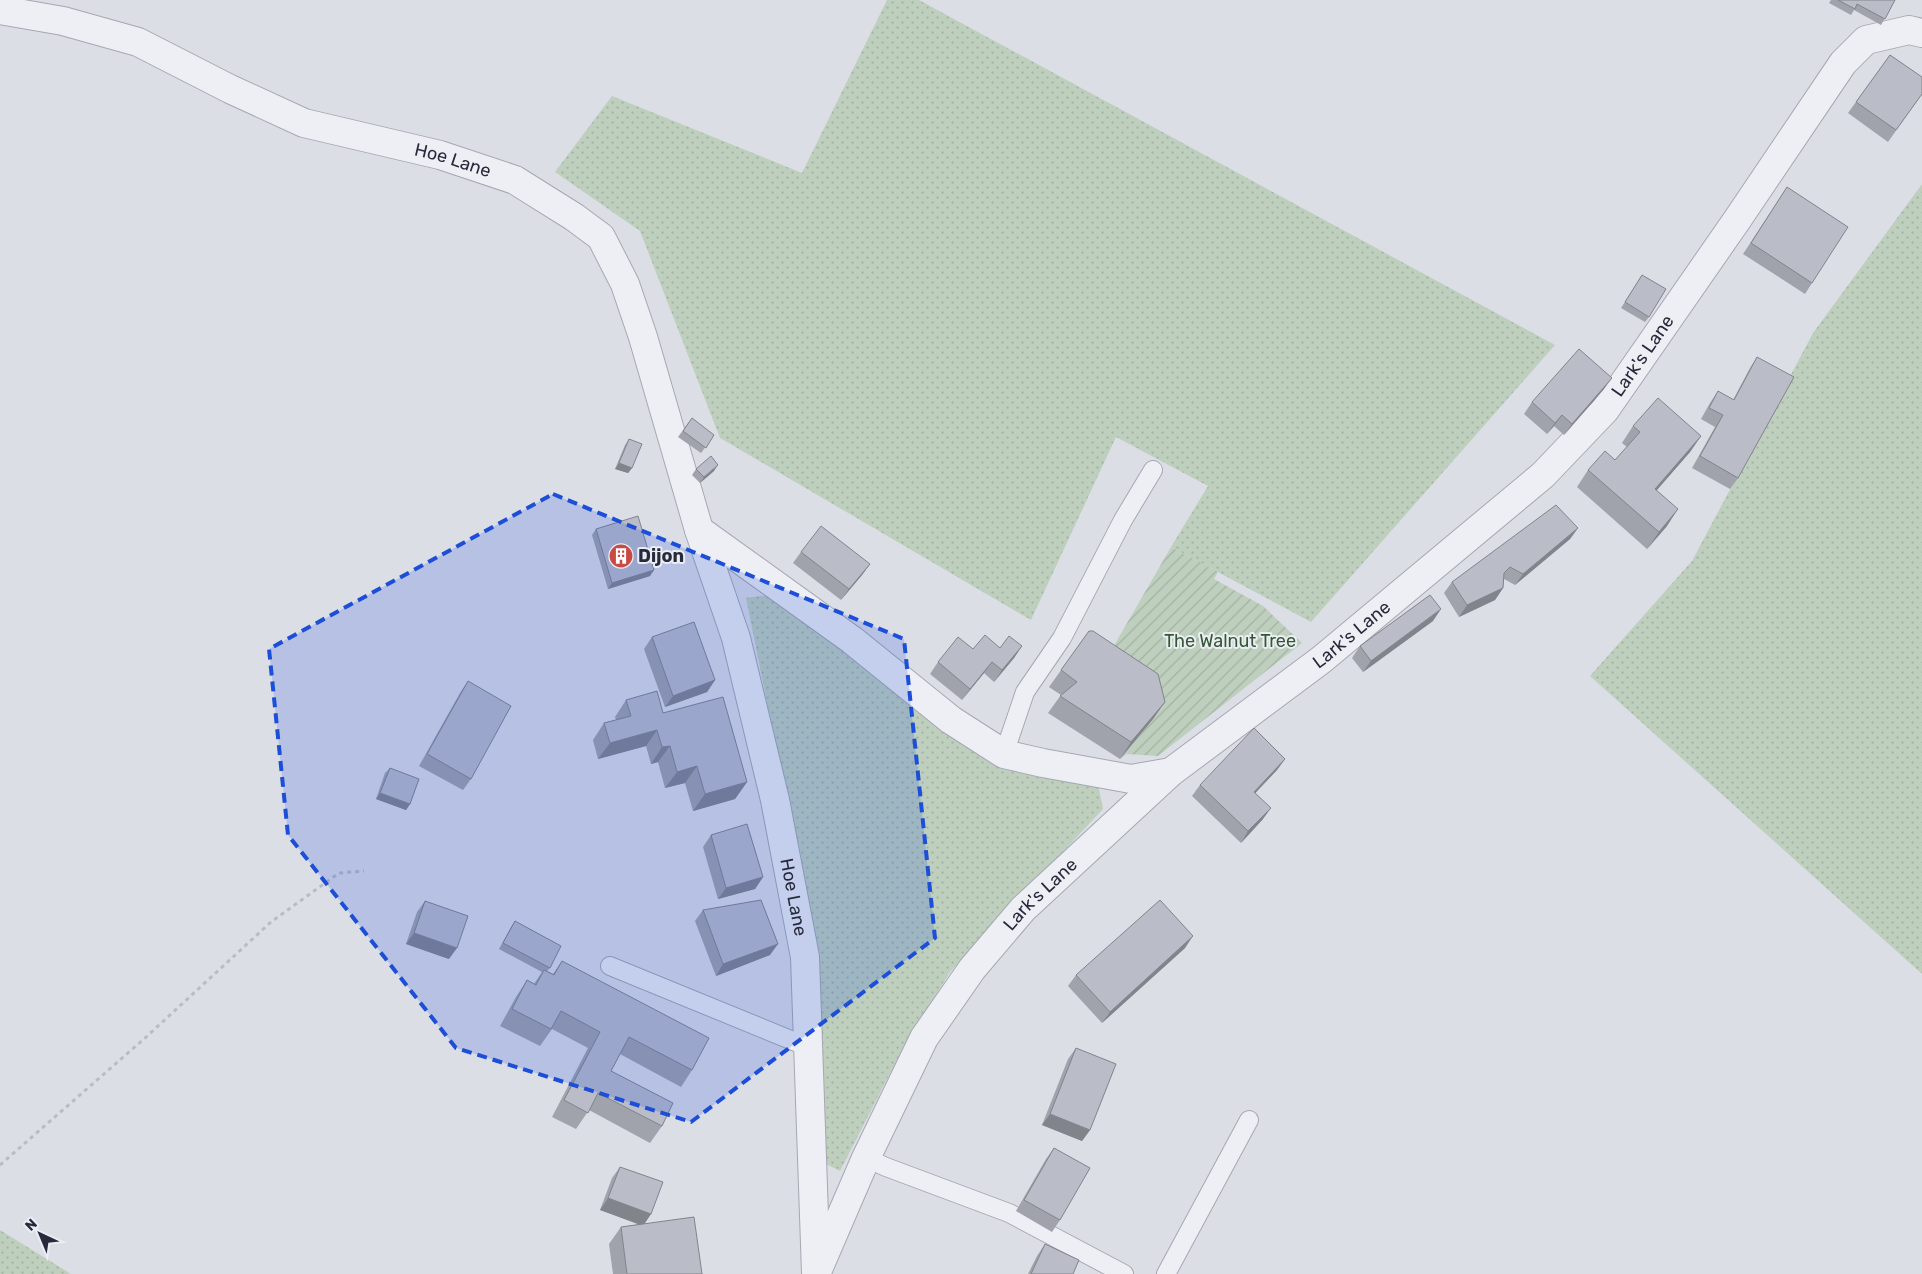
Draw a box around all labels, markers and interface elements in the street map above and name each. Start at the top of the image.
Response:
street label: Hoe Lane [412,138,494,182]
street label: Lark's Lane [1607,311,1679,401]
building icon: Dijon [608,543,634,569]
place label: Dijon [638,545,684,567]
street label: Lark's Lane [1308,596,1395,673]
park label: The Walnut Tree [1164,630,1296,652]
street label: Lark's Lane [999,853,1082,935]
street label: Hoe Lane [775,856,812,938]
north arrow [15,1209,65,1259]
text: N [22,1215,41,1235]

